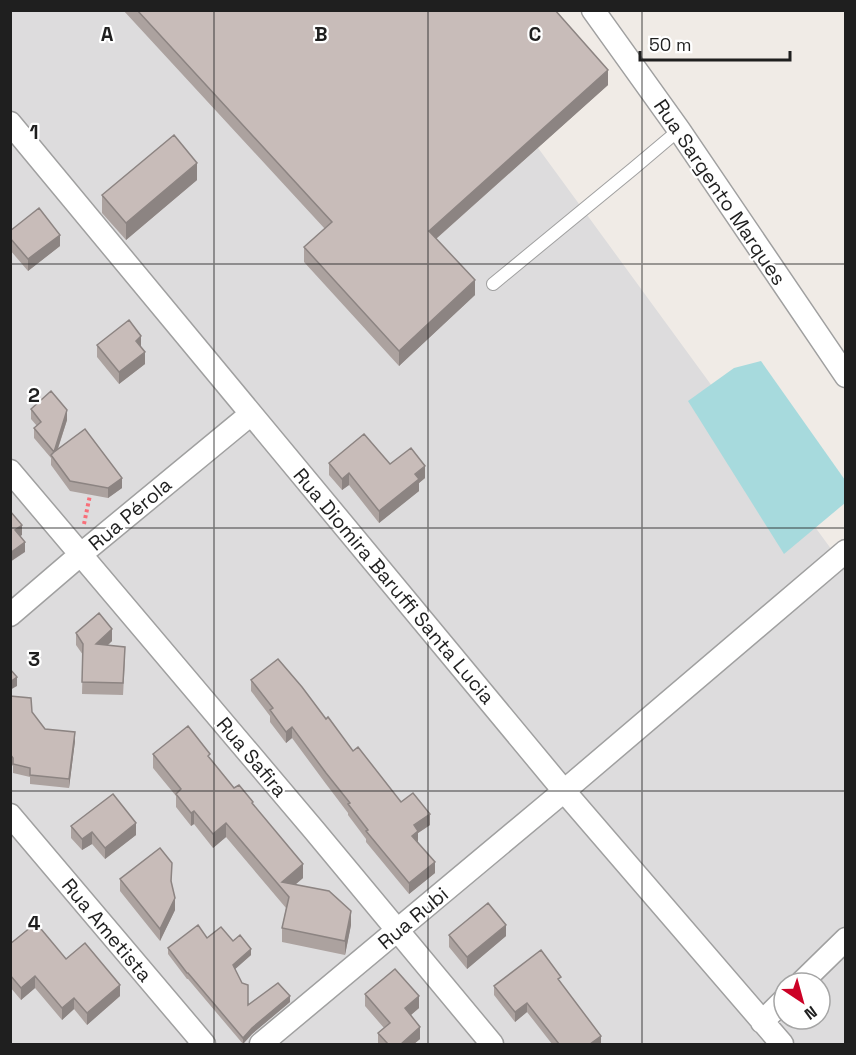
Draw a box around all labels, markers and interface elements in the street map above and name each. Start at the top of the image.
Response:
text: A [101,21,114,47]
text: B [314,21,328,47]
text: C [529,21,542,47]
scale bar [640,24,790,62]
text: 50 m [649,33,691,56]
street label: Rua Sargento Marques [648,94,792,290]
text: 1 [29,119,39,145]
text: 2 [28,382,40,408]
street label: Rua Diomira Baruffi Santa Lucia [288,463,500,709]
street label: Rua Pérola [83,472,177,556]
text: 3 [28,646,40,672]
street label: Rua Safira [211,712,293,802]
street label: Rua Ametista [56,873,158,987]
street label: Rua Rubi [372,881,454,955]
text: 4 [28,910,41,936]
north arrow [772,971,832,1031]
text: N [800,1001,821,1024]

